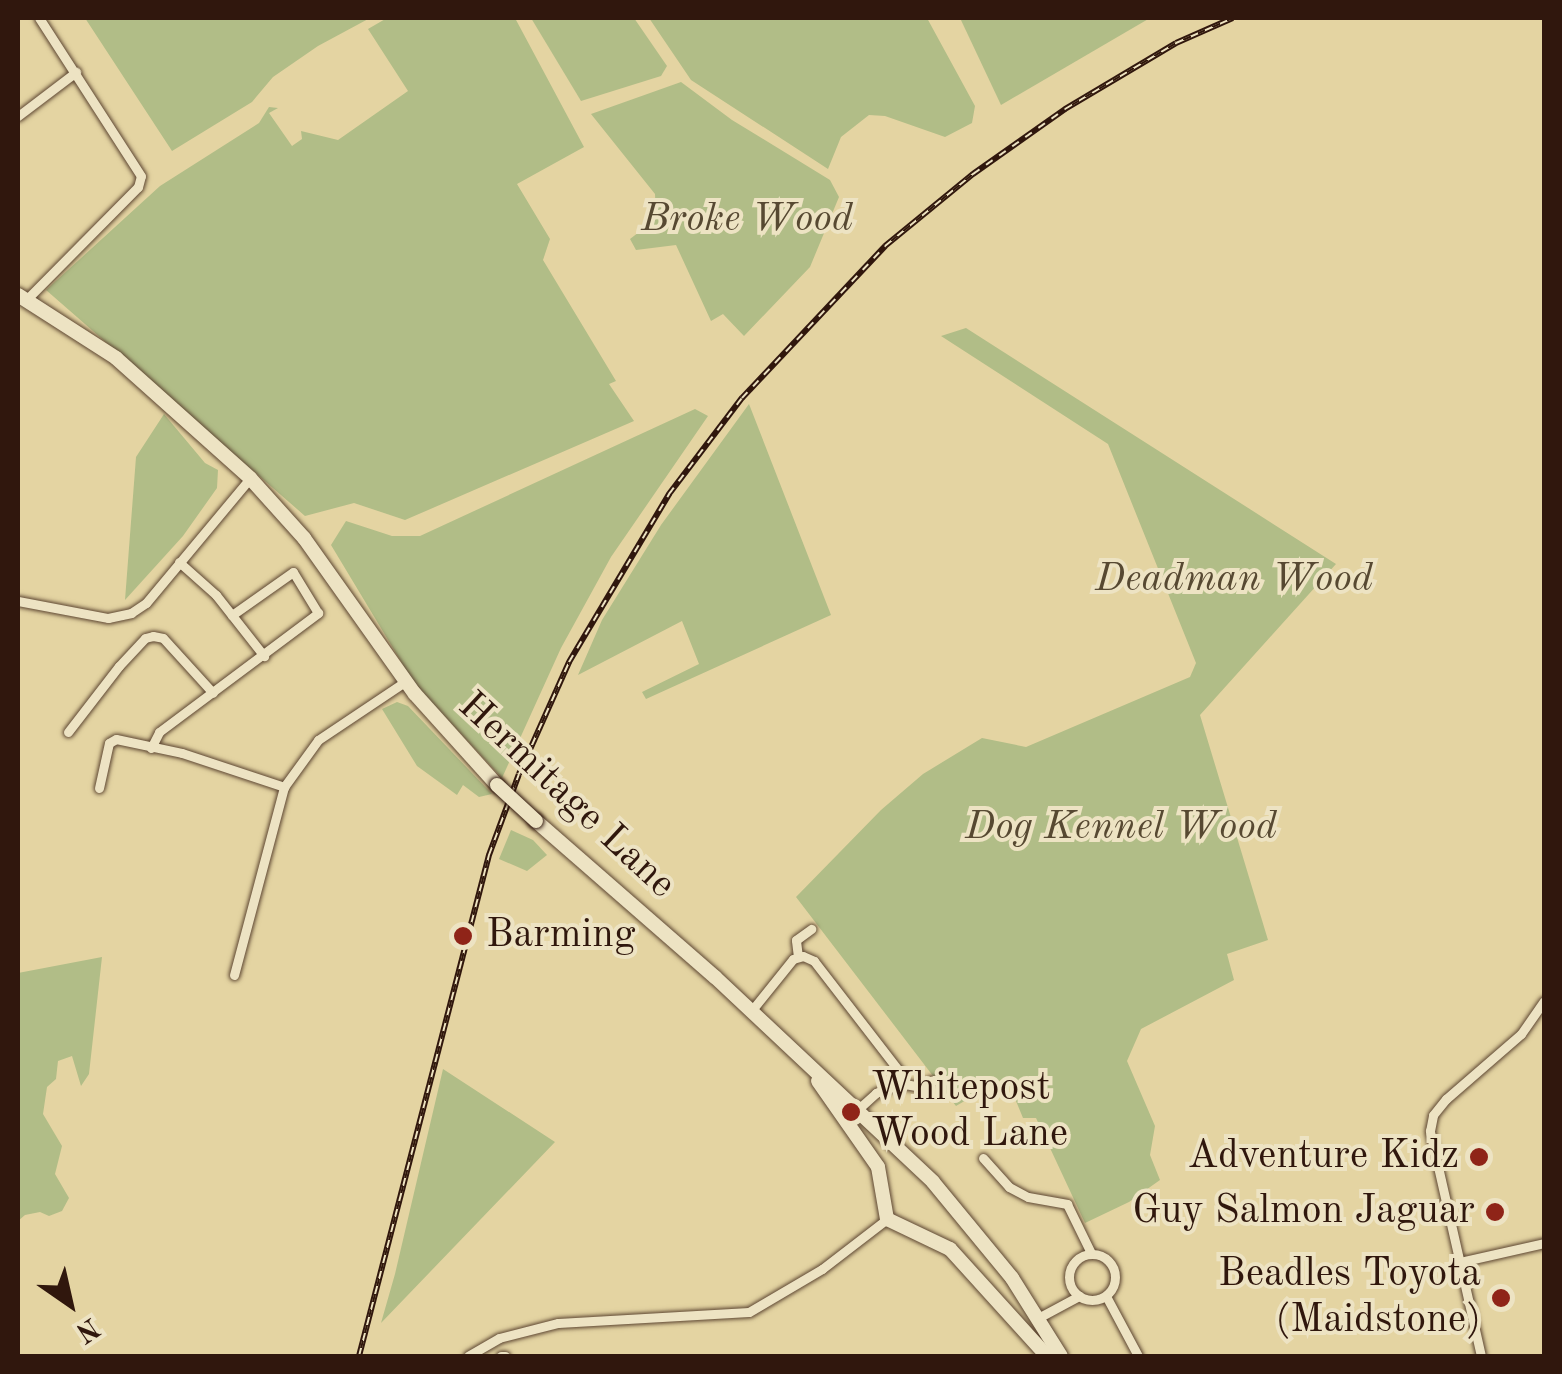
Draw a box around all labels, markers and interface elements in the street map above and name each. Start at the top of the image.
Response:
park label: Broke Wood [641,196,853,244]
park label: Deadman Wood [1095,556,1373,604]
street label: Hermitage Lane [447,683,685,909]
park label: Dog Kennel Wood [965,804,1277,852]
place label: Barming [486,912,636,960]
marker: Barming [450,923,476,949]
place label: Whitepost Wood Lane [871,1065,1068,1159]
marker: Whitepost Wood Lane [840,1101,862,1123]
place label: Adventure Kidz [1187,1133,1459,1181]
marker: Adventure Kidz [1468,1146,1490,1168]
place label: Guy Salmon Jaguar [1132,1188,1475,1236]
marker: Guy Salmon Jaguar [1484,1201,1506,1223]
place label: Beadles Toyota (Maidstone) [1218,1251,1481,1345]
north arrow [20,1254,120,1354]
marker: Beadles Toyota (Maidstone) [1490,1287,1512,1309]
text: N [70,1311,103,1346]

